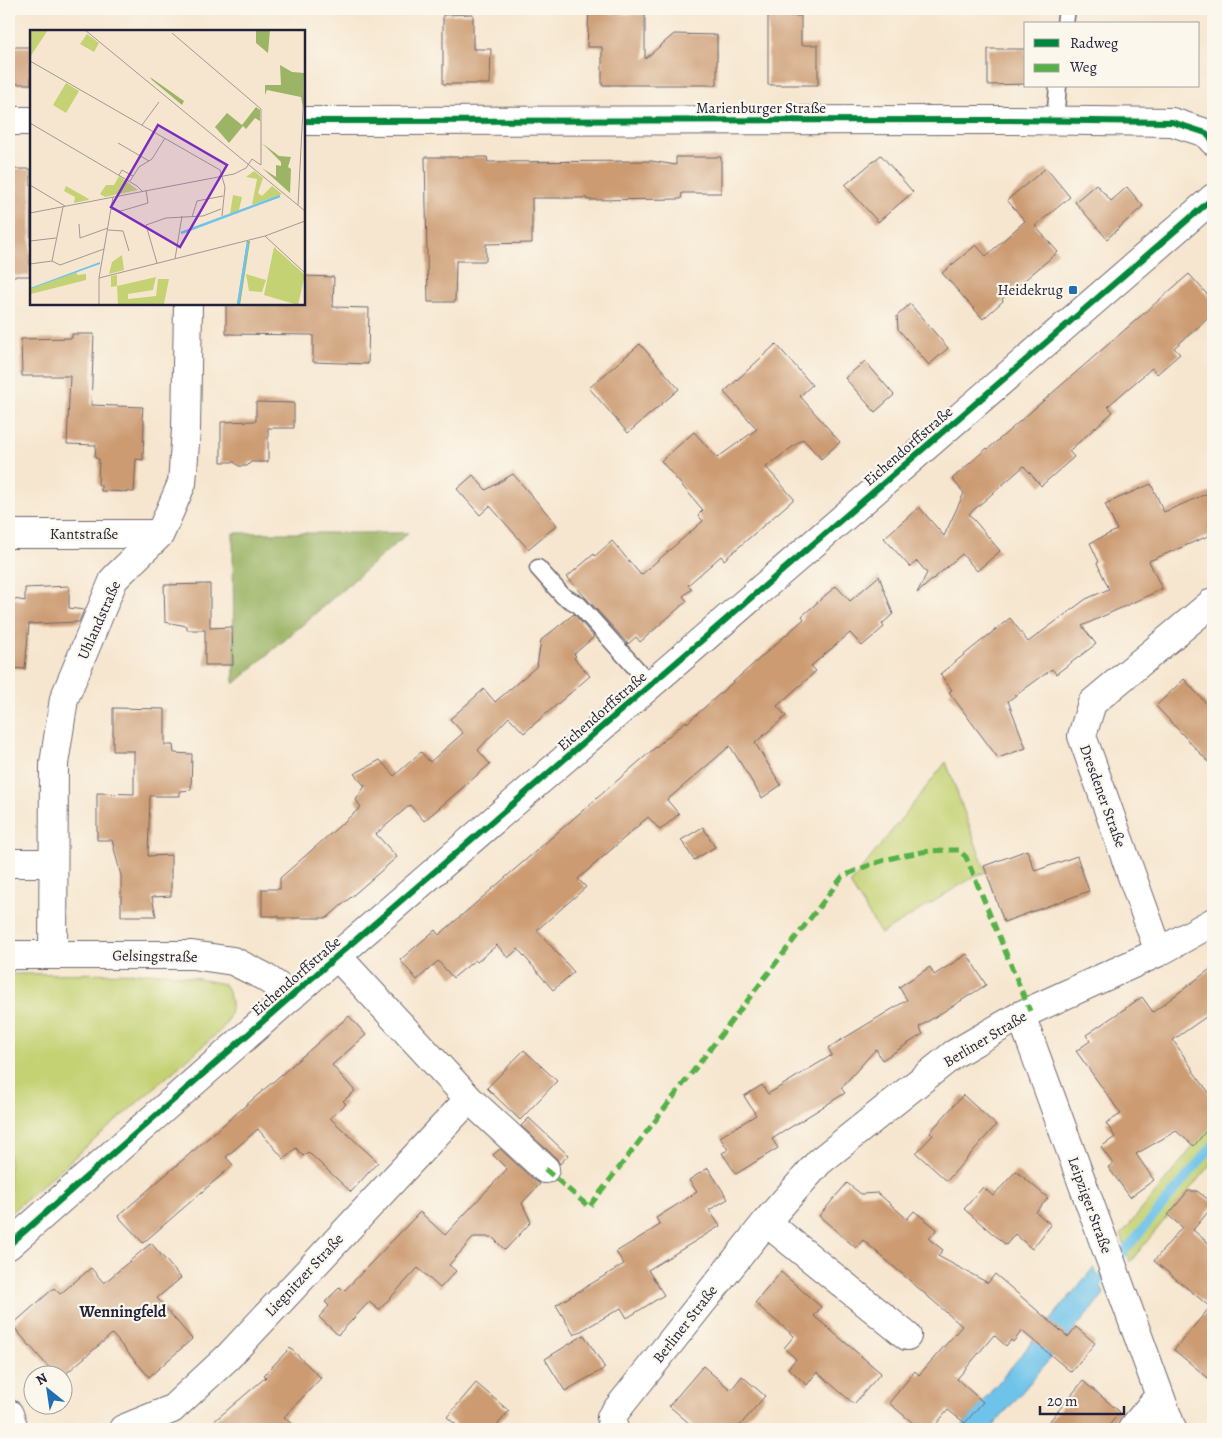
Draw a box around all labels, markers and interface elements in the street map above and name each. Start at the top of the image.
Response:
legend [1024,22,1200,88]
inset map [30,30,305,305]
text: Radweg [1070,33,1119,53]
text: Weg [1069,57,1097,77]
street label: Marienburger Straße [696,98,826,118]
place label: Heidekrug [997,280,1063,300]
marker: Heidekrug [1067,284,1079,296]
street label: Eichendorffstraße [859,402,957,490]
street label: Kantstraße [50,524,119,544]
street label: Uhlandstraße [73,577,125,663]
street label: Eichendorffstraße [553,667,651,755]
street label: Dresdener Straße [1075,742,1131,851]
street label: Eichendorffstraße [247,932,345,1020]
street label: Gelsingstraße [112,945,198,967]
street label: Berliner Straße [940,1006,1031,1072]
street label: Leipziger Straße [1063,1154,1117,1256]
street label: Liegnitzer Straße [260,1229,348,1321]
street label: Berliner Straße [648,1281,722,1367]
district label: Wenningfeld [79,1301,167,1323]
north arrow [22,1366,72,1416]
text: N [33,1368,51,1390]
scale bar [1040,1383,1123,1415]
text: 20 m [1047,1391,1078,1411]

